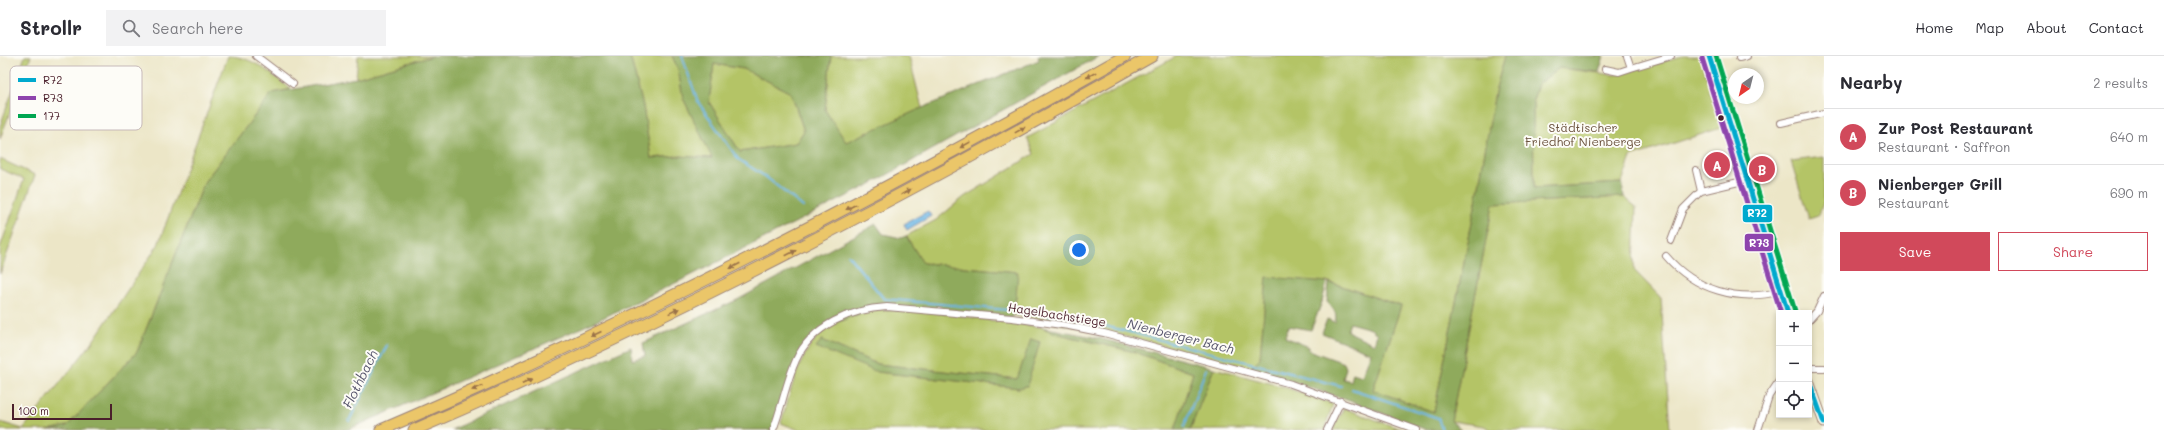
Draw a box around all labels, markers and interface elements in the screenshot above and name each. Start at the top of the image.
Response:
search box [106,10,386,46]
text: Strollr [20,15,82,40]
icon: search [120,17,142,39]
text: Search here [152,18,243,38]
text: Home [1915,18,1953,37]
text: Map [1975,18,2004,37]
text: About [2026,18,2067,37]
text: Contact [2089,18,2144,37]
legend [10,66,142,130]
north arrow [1728,68,1764,104]
text: Nearby [1840,71,1902,93]
text: R72 [43,72,62,87]
one-way arrow [1085,72,1097,79]
text: 2 results [2093,74,2148,91]
text: R73 [43,90,63,105]
text: 177 [43,108,60,123]
unlabelled marker [1716,113,1726,123]
text: Zur Post Restaurant [1878,118,2033,138]
park label: Städtischer Friedhof Nienberge [1525,119,1641,149]
one-way arrow [1014,127,1026,133]
text: A [1848,128,1858,145]
text: 640 m [2110,128,2148,145]
text: Restaurant · Saffron [1878,138,2010,155]
one-way arrow [960,142,971,149]
pin: A [1704,150,1730,180]
pin: B [1749,154,1775,184]
text: Nienberger Grill [1878,174,2002,194]
text: B [1849,184,1857,201]
text: 690 m [2110,184,2148,201]
one-way arrow [900,189,912,196]
text: Restaurant [1878,194,1949,211]
one-way arrow [845,204,857,210]
line badge: R72 [1742,204,1773,223]
text: R72 [1747,205,1767,220]
button: Save [1840,232,1990,271]
button: Share [1998,232,2148,271]
line badge: R73 [1744,233,1774,252]
text: R73 [1749,235,1770,250]
your location [1069,240,1089,260]
one-way arrow [785,250,797,256]
one-way arrow [730,263,741,270]
street label: Hagelbachstiege [1007,298,1107,330]
one-way arrow [669,308,680,314]
map controls [1776,310,1812,418]
button: + [1776,310,1812,346]
water label: Nienberger Bach [1126,314,1236,357]
one-way arrow [590,331,601,337]
button: − [1776,346,1812,382]
water label: Flothbach [338,347,381,411]
one-way arrow [521,377,533,383]
button: locate [1776,382,1812,418]
one-way arrow [472,385,483,391]
scale bar [12,402,112,421]
text: 100 m [18,403,49,418]

